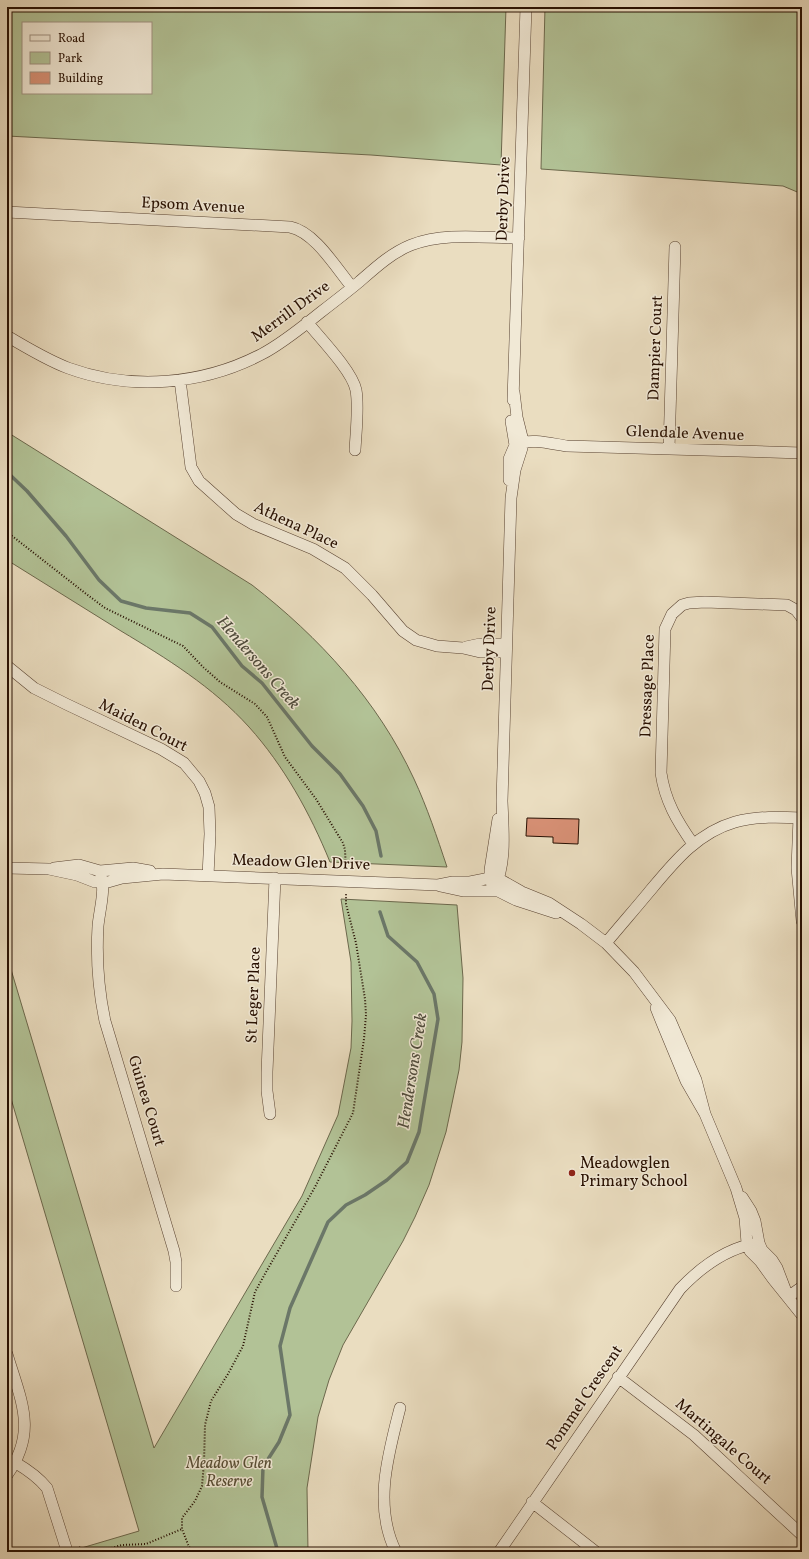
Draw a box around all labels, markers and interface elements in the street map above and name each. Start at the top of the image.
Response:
legend [22,22,152,94]
text: Road [58,31,85,47]
text: Park [58,51,83,67]
text: Building [58,71,103,87]
street label: Derby Drive [492,156,516,242]
street label: Epsom Avenue [141,192,245,220]
street label: Merrill Drive [247,276,335,348]
street label: Dampier Court [643,294,669,401]
street label: Glendale Avenue [625,421,745,447]
street label: Athena Place [250,497,342,555]
street label: Derby Drive [478,606,502,692]
water label: Hendersons Creek [211,611,305,715]
street label: Dressage Place [635,634,661,738]
street label: Maiden Court [95,694,192,758]
street label: Meadow Glen Drive [231,850,371,876]
street label: St Leger Place [241,946,267,1044]
water label: Hendersons Creek [393,1011,434,1131]
street label: Guinea Court [122,1053,170,1150]
place label: Meadowglen Primary School [580,1153,688,1193]
marker: Meadowglen Primary School [567,1168,577,1178]
street label: Pommel Crescent [542,1341,629,1455]
street label: Martingale Court [670,1394,776,1490]
park label: Meadow Glen Reserve [185,1453,272,1493]

